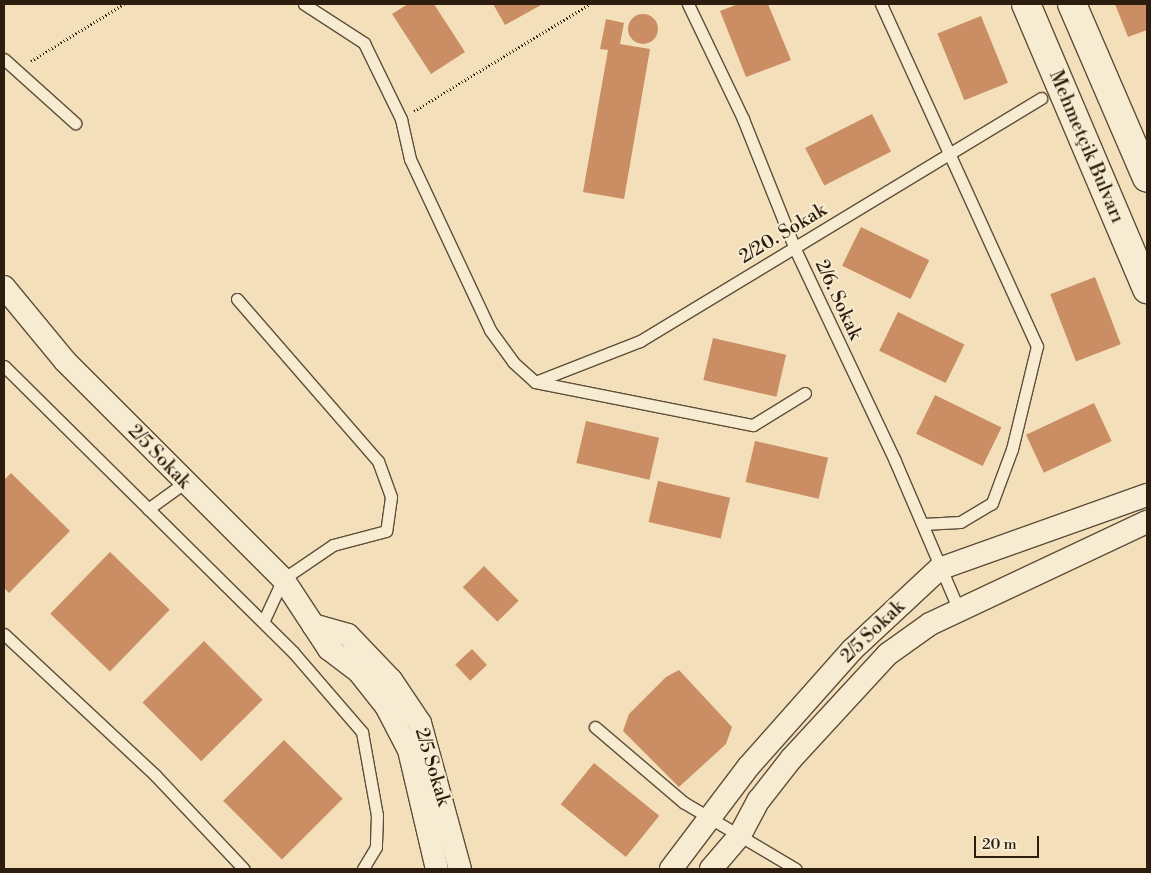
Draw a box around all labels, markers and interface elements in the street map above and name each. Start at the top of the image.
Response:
street label: Mehmetçik Bulvarı [1044,67,1128,227]
street label: 2/20. Sokak [735,199,831,269]
street label: 2/6. Sokak [810,256,866,344]
street label: 2/5 Sokak [123,420,195,494]
street label: 2/5 Sokak [836,596,910,668]
street label: 2/5 Sokak [409,725,455,809]
scale bar [976,826,1041,858]
text: 20 m [982,835,1017,854]

